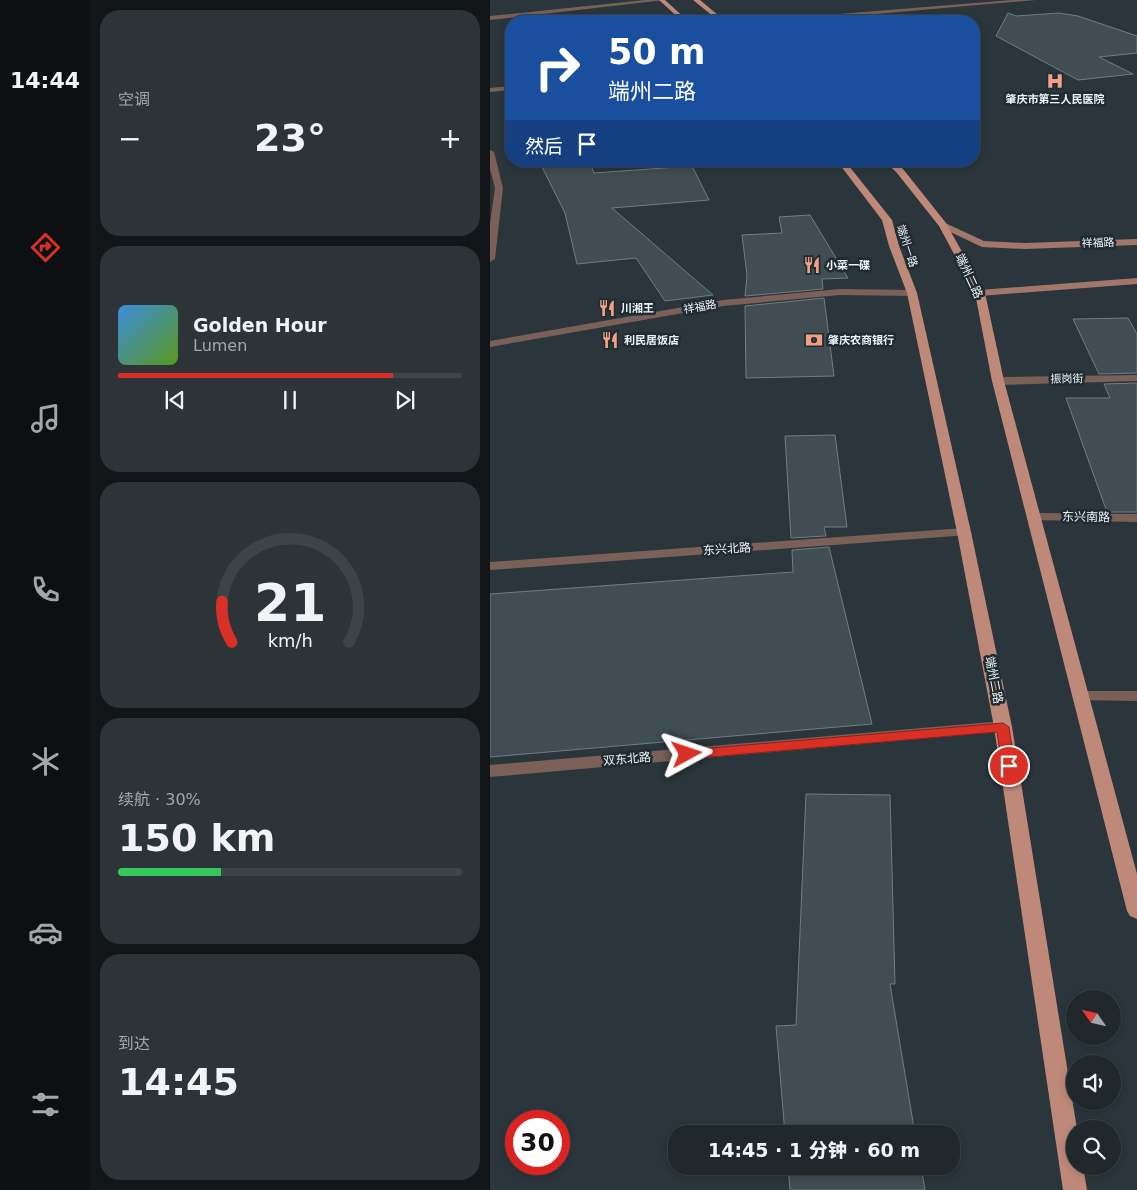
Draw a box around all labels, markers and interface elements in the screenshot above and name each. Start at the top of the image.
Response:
text: 50 m [608,32,705,72]
icon: right [525,35,590,100]
text: 14:44 [10,68,80,93]
hospital icon: 肇庆市第三人民医院 [1045,71,1065,91]
text: 端州二路 [608,79,696,104]
text: 空调 [118,90,150,109]
place label: 肇庆市第三人民医院 [1006,93,1105,106]
text: 23° [254,116,326,160]
text: − [118,122,141,155]
text: + [439,122,462,155]
icon: arrive [573,130,601,158]
text: 然后 [525,135,563,157]
street label: 端州一路 [894,223,920,269]
icon: directions [28,230,63,265]
street label: 祥福路 [1081,236,1115,250]
street label: 端州二路 [953,251,985,301]
restaurant icon: 小菜一碟 [802,255,822,275]
place label: 小菜一碟 [826,259,870,272]
restaurant icon: 川湘王 [597,298,617,318]
street label: 祥福路 [683,298,717,316]
place label: 川湘王 [621,302,654,315]
text: Golden Hour [193,314,327,336]
restaurant icon: 利民居饭店 [600,330,620,350]
bank icon: 肇庆农商银行 [804,330,824,350]
place label: 利民居饭店 [624,334,679,347]
place label: 肇庆农商银行 [828,334,894,347]
text: Lumen [193,336,247,355]
street label: 振岗街 [1050,372,1084,386]
icon: previous [161,386,189,414]
icon: pause [276,386,304,414]
icon: next [391,386,419,414]
icon: music [28,401,63,436]
street label: 东兴南路 [1062,510,1110,524]
street label: 东兴北路 [703,540,751,558]
icon: phone [28,572,63,607]
text: 21 [254,573,326,633]
text: km/h [267,630,313,651]
street label: 端州二路 [983,655,1005,705]
position arrow [660,727,712,779]
icon: climate [28,744,63,779]
pin [988,745,1030,787]
street label: 双东北路 [602,750,652,768]
icon: arrive [995,752,1023,780]
text: 续航 · 30% [118,790,201,809]
text: 150 km [118,816,275,860]
icon: car [28,915,63,950]
north arrow [1066,990,1121,1045]
map controls [1066,990,1121,1175]
text: 到达 [118,1034,150,1053]
button: sound [1066,1055,1121,1110]
text: 14:45 [118,1060,239,1104]
icon: filters [28,1087,63,1122]
speed limit sign: 30 [505,1110,570,1175]
button: search [1066,1120,1121,1175]
text: 14:45 · 1 分钟 · 60 m [708,1139,920,1161]

